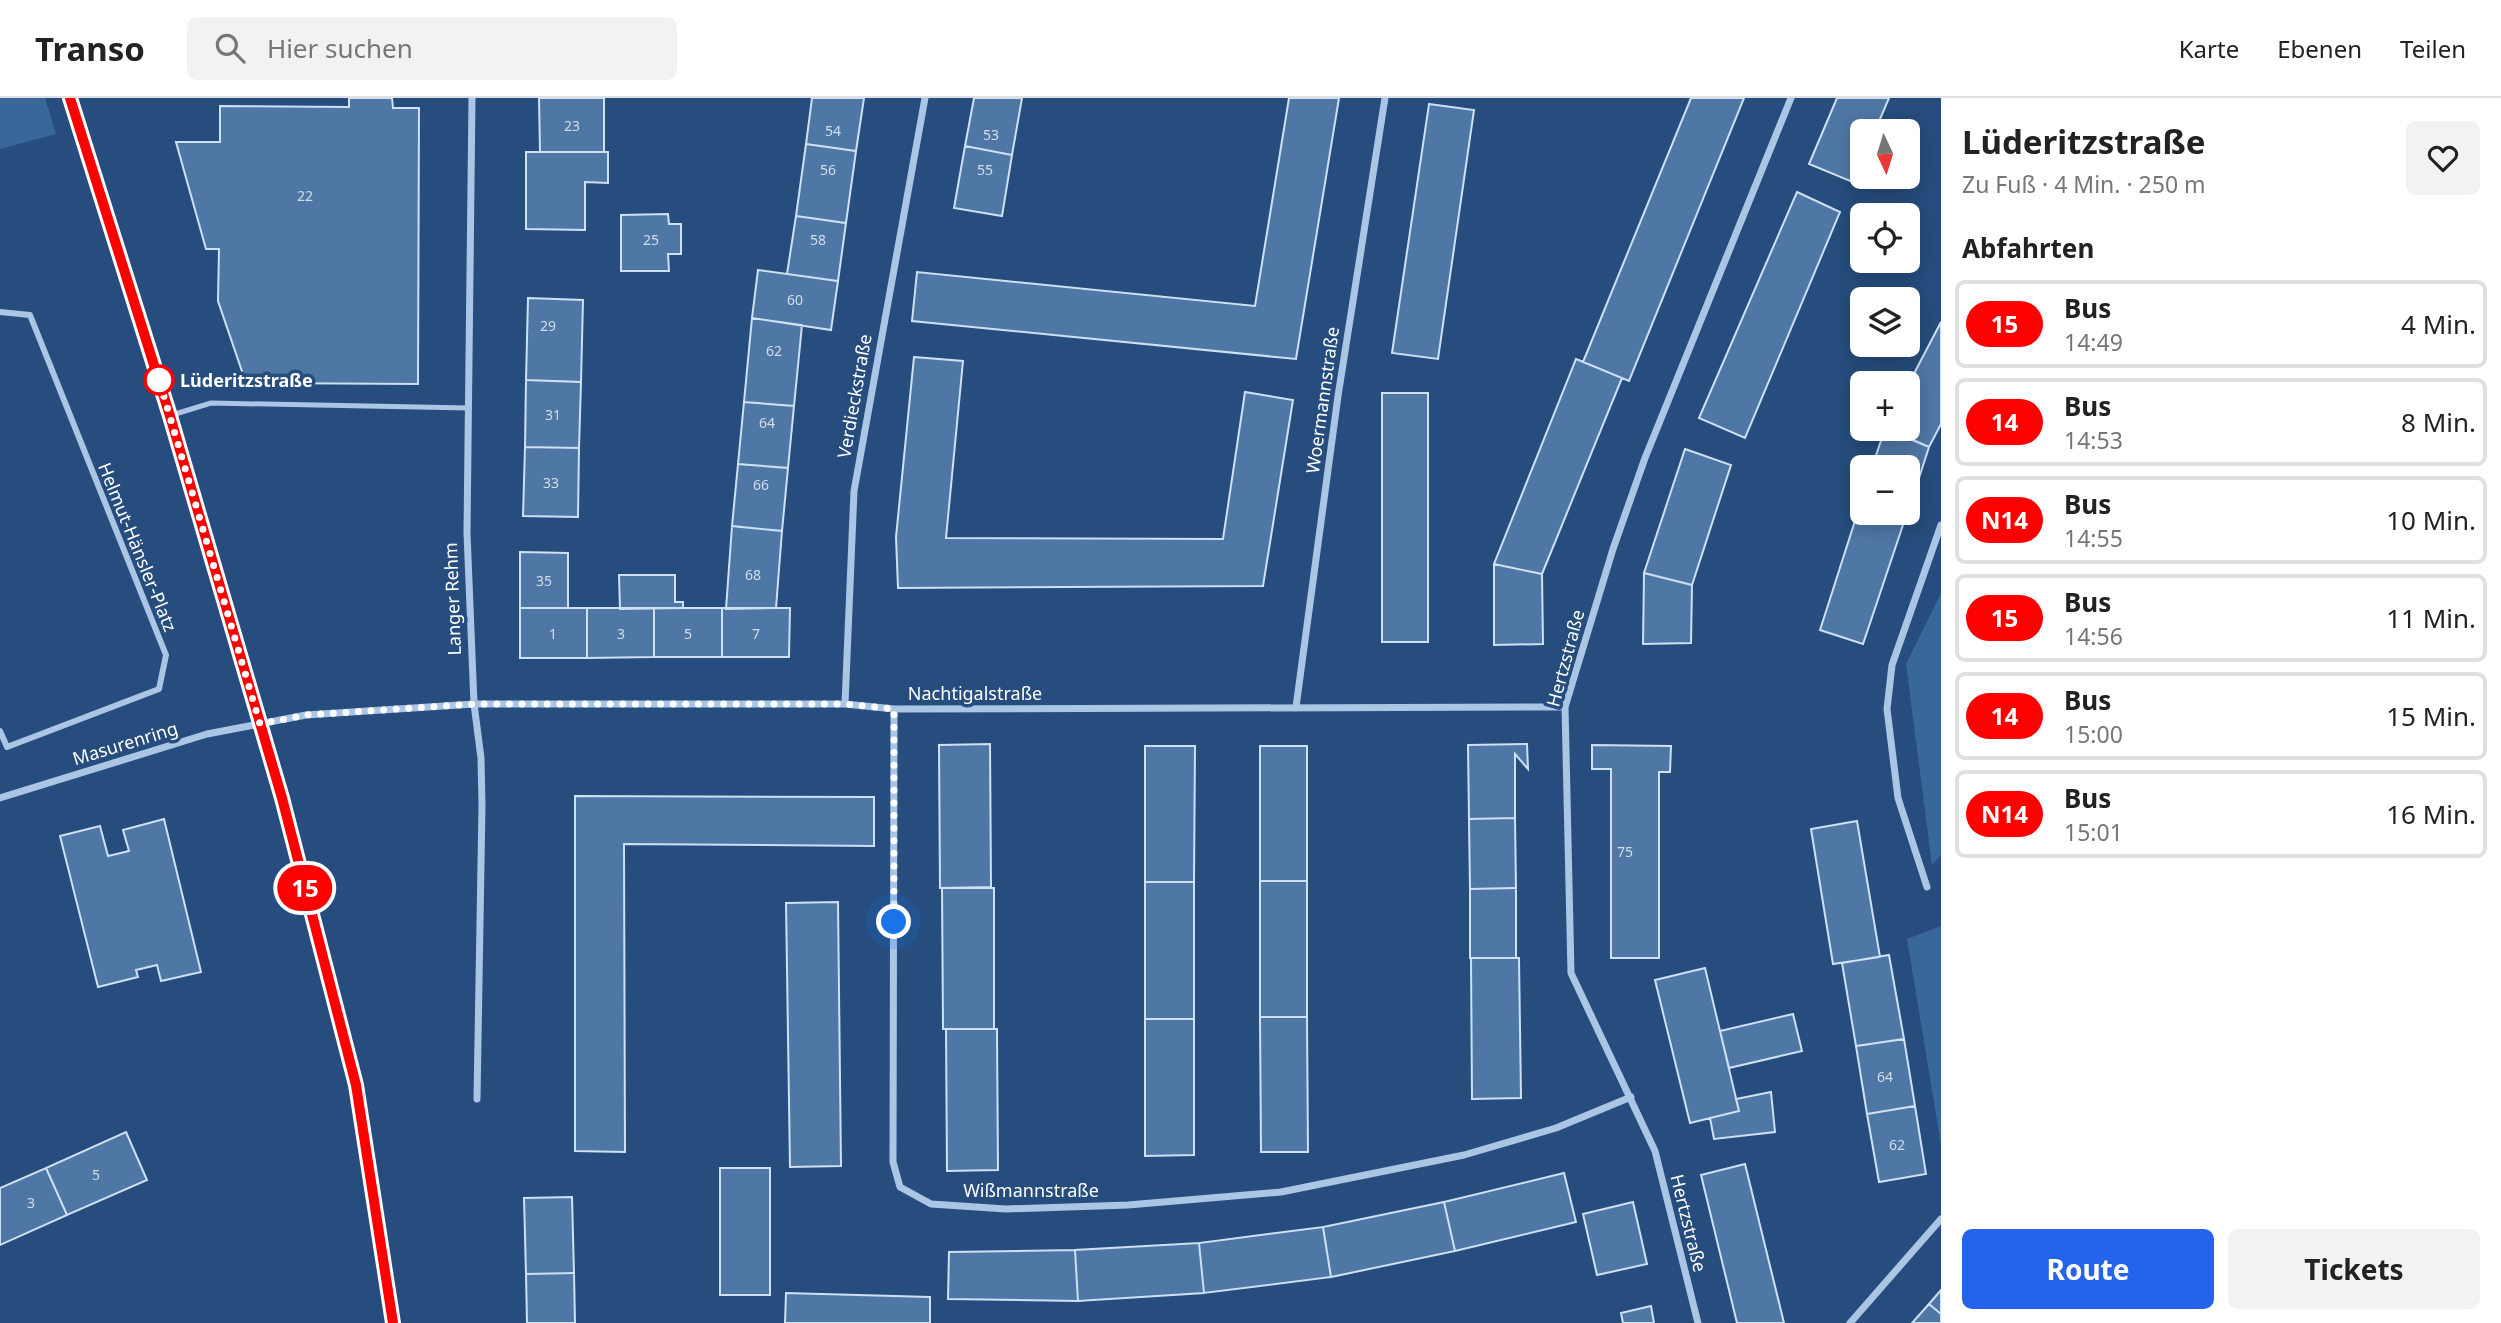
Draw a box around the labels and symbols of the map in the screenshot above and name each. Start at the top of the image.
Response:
house number: 23 [564,116,580,135]
north arrow [1850,119,1920,189]
house number: 54 [825,121,841,140]
house number: 53 [983,125,999,144]
house number: 56 [820,160,836,179]
house number: 55 [977,160,993,179]
house number: 22 [297,186,313,205]
house number: 25 [643,230,659,249]
house number: 58 [810,230,826,249]
house number: 60 [787,290,803,309]
house number: 29 [540,316,556,335]
street label: Woermannstraße [1300,325,1344,475]
street label: Verdieckstraße [831,332,877,460]
house number: 62 [766,341,782,360]
marker: Lüderitzstraße [144,365,174,395]
place label: Lüderitzstraße [180,368,313,392]
house number: 31 [545,405,561,424]
house number: 64 [759,413,775,432]
street label: Helmut-Hänsler-Platz [93,459,183,635]
house number: 33 [543,473,559,492]
house number: 66 [753,475,769,494]
street label: Langer Rehm [438,542,466,656]
house number: 68 [745,565,761,584]
house number: 35 [536,571,552,590]
street label: Hertzstraße [1541,607,1589,709]
house number: 1 [549,624,557,643]
house number: 3 [617,624,625,643]
house number: 5 [684,624,692,643]
house number: 7 [752,624,760,643]
street label: Nachtigalstraße [908,681,1042,705]
street label: Masurenring [69,716,181,770]
house number: 75 [1617,842,1633,861]
line badge: 15 [274,865,336,911]
your location [876,904,911,939]
house number: 64 [1877,1067,1893,1086]
house number: 62 [1889,1135,1905,1154]
house number: 5 [92,1165,100,1184]
street label: Hertzstraße [1665,1172,1713,1274]
street label: Wißmannstraße [963,1178,1099,1202]
house number: 3 [27,1193,35,1212]

